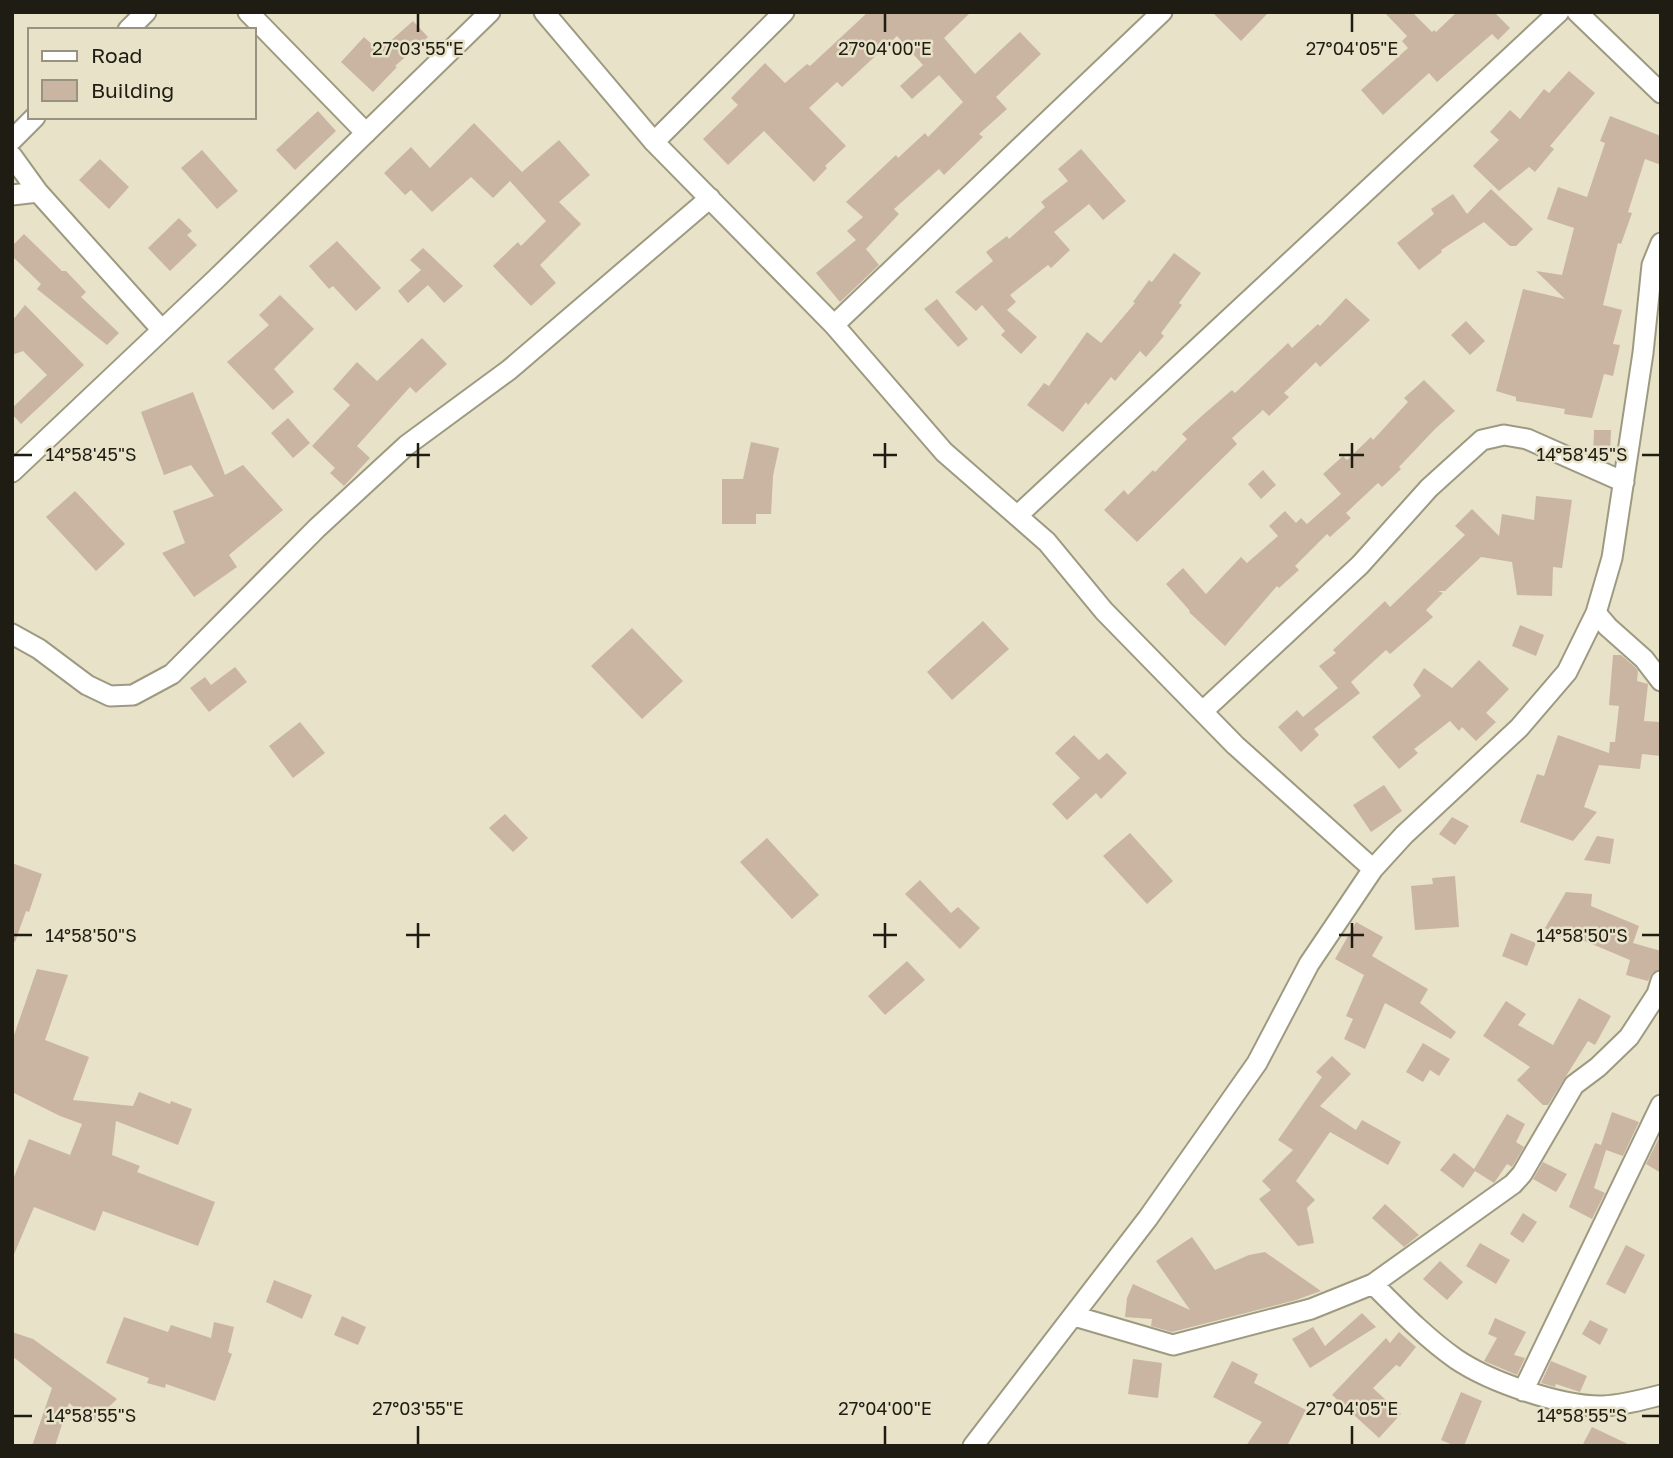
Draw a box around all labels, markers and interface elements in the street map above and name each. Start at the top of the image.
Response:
legend [28,28,256,119]
text: 27°03'55"E [372,37,464,59]
text: 27°04'00"E [838,37,932,59]
text: 27°04'05"E [1306,37,1398,59]
text: Road [91,42,142,68]
text: Building [91,77,174,103]
text: 14°58'45"S [45,443,137,465]
text: 14°58'45"S [1536,443,1628,465]
text: 14°58'50"S [45,924,137,946]
text: 14°58'50"S [1536,924,1628,946]
text: 27°03'55"E [372,1397,464,1419]
text: 27°04'00"E [838,1397,932,1419]
text: 27°04'05"E [1306,1397,1398,1419]
text: 14°58'55"S [46,1404,136,1426]
text: 14°58'55"S [1537,1404,1627,1426]

